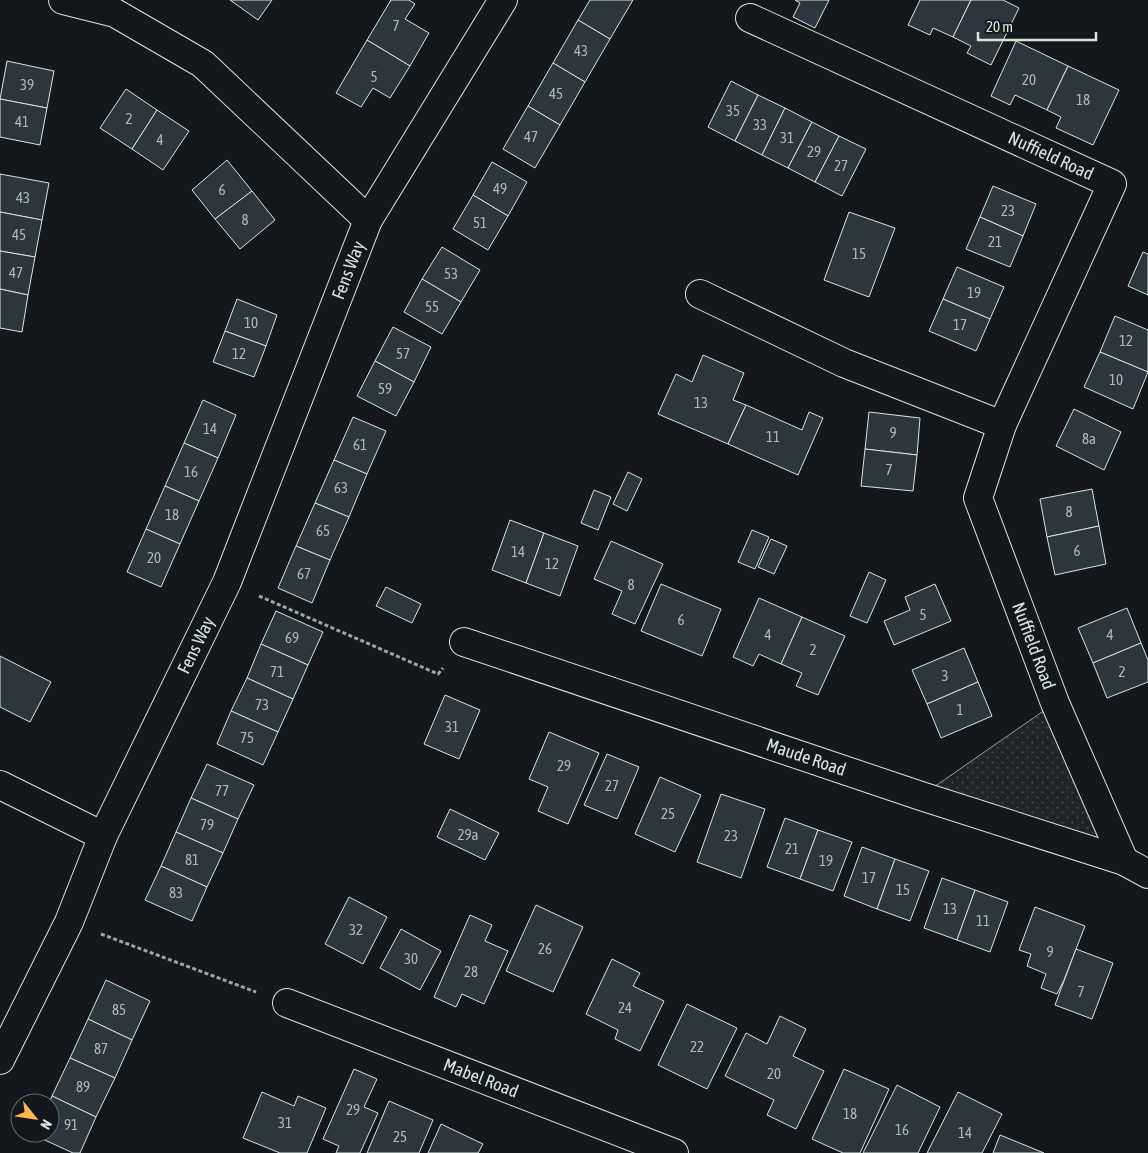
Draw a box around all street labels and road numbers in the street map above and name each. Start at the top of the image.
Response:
street label: Nuffield Road [1005,127,1097,184]
street label: Fens Way [327,238,369,302]
street label: Nuffield Road [1008,599,1060,692]
street label: Fens Way [173,613,218,677]
street label: Maude Road [764,734,849,780]
street label: Mabel Road [441,1054,522,1102]

